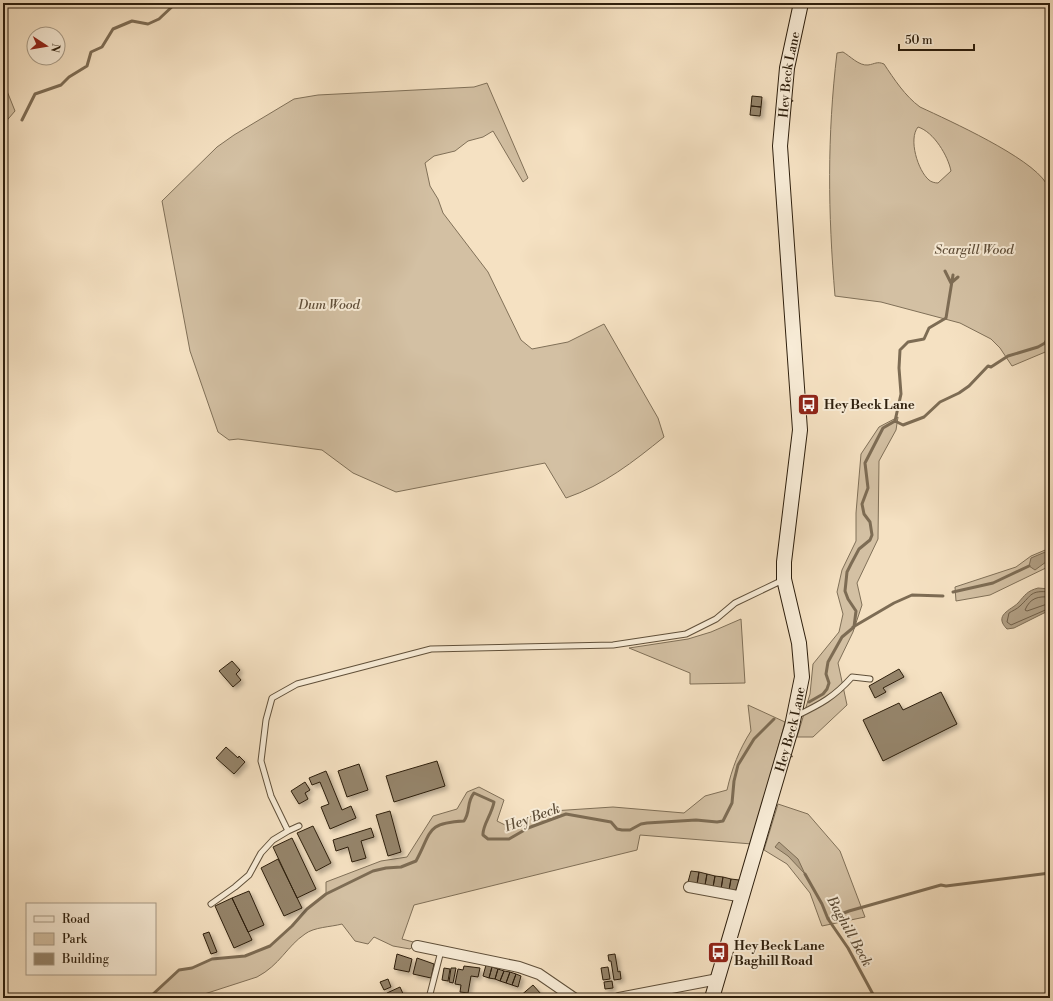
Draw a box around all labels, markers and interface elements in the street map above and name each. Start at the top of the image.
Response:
north arrow [26,26,66,66]
scale bar [899,26,974,52]
street label: Hey Beck Lane [776,30,804,119]
text: 50 m [905,33,933,48]
text: N [47,42,63,54]
park label: Scargill Wood [935,242,1014,258]
park label: Dum Wood [297,297,361,313]
bus stop icon: Hey Beck Lane [796,391,822,417]
place label: Hey Beck Lane [824,397,915,413]
street label: Hey Beck Lane [772,685,809,774]
water label: Hey Beck [501,800,563,837]
water label: Baghill Beck [822,892,876,970]
legend [26,903,156,975]
text: Road [62,912,90,927]
text: Park [62,932,88,947]
place label: Hey Beck Lane Baghill Road [734,938,825,969]
bus stop icon: Hey Beck Lane Baghill Road [705,939,731,965]
text: Building [61,952,110,967]

